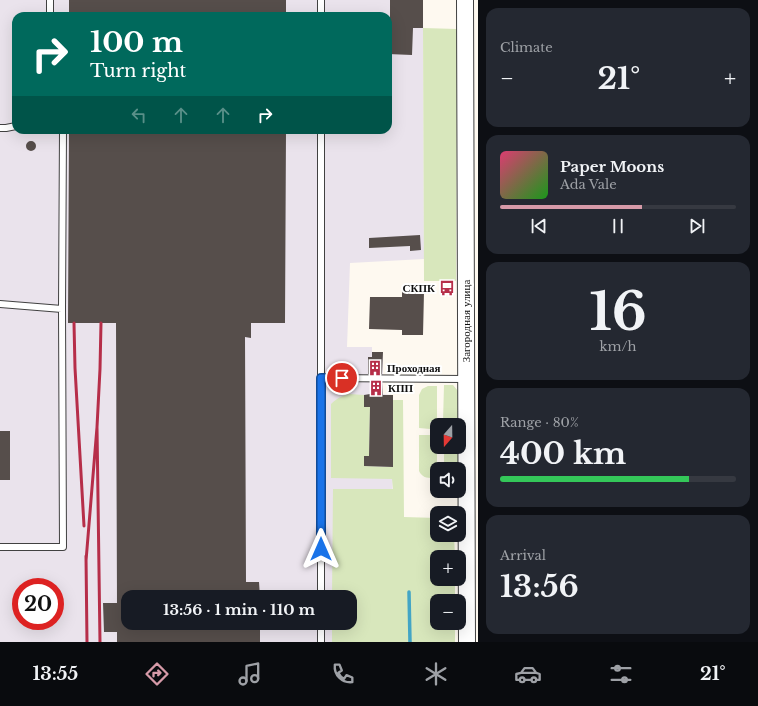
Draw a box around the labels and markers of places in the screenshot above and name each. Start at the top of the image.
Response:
bus stop icon: СКПК [438,279,456,297]
place label: СКПК [403,281,435,295]
building icon: Проходная [366,359,384,377]
pin [325,361,359,395]
place label: Проходная [387,361,441,375]
building icon: КПП [367,379,385,397]
place label: КПП [388,381,414,395]

